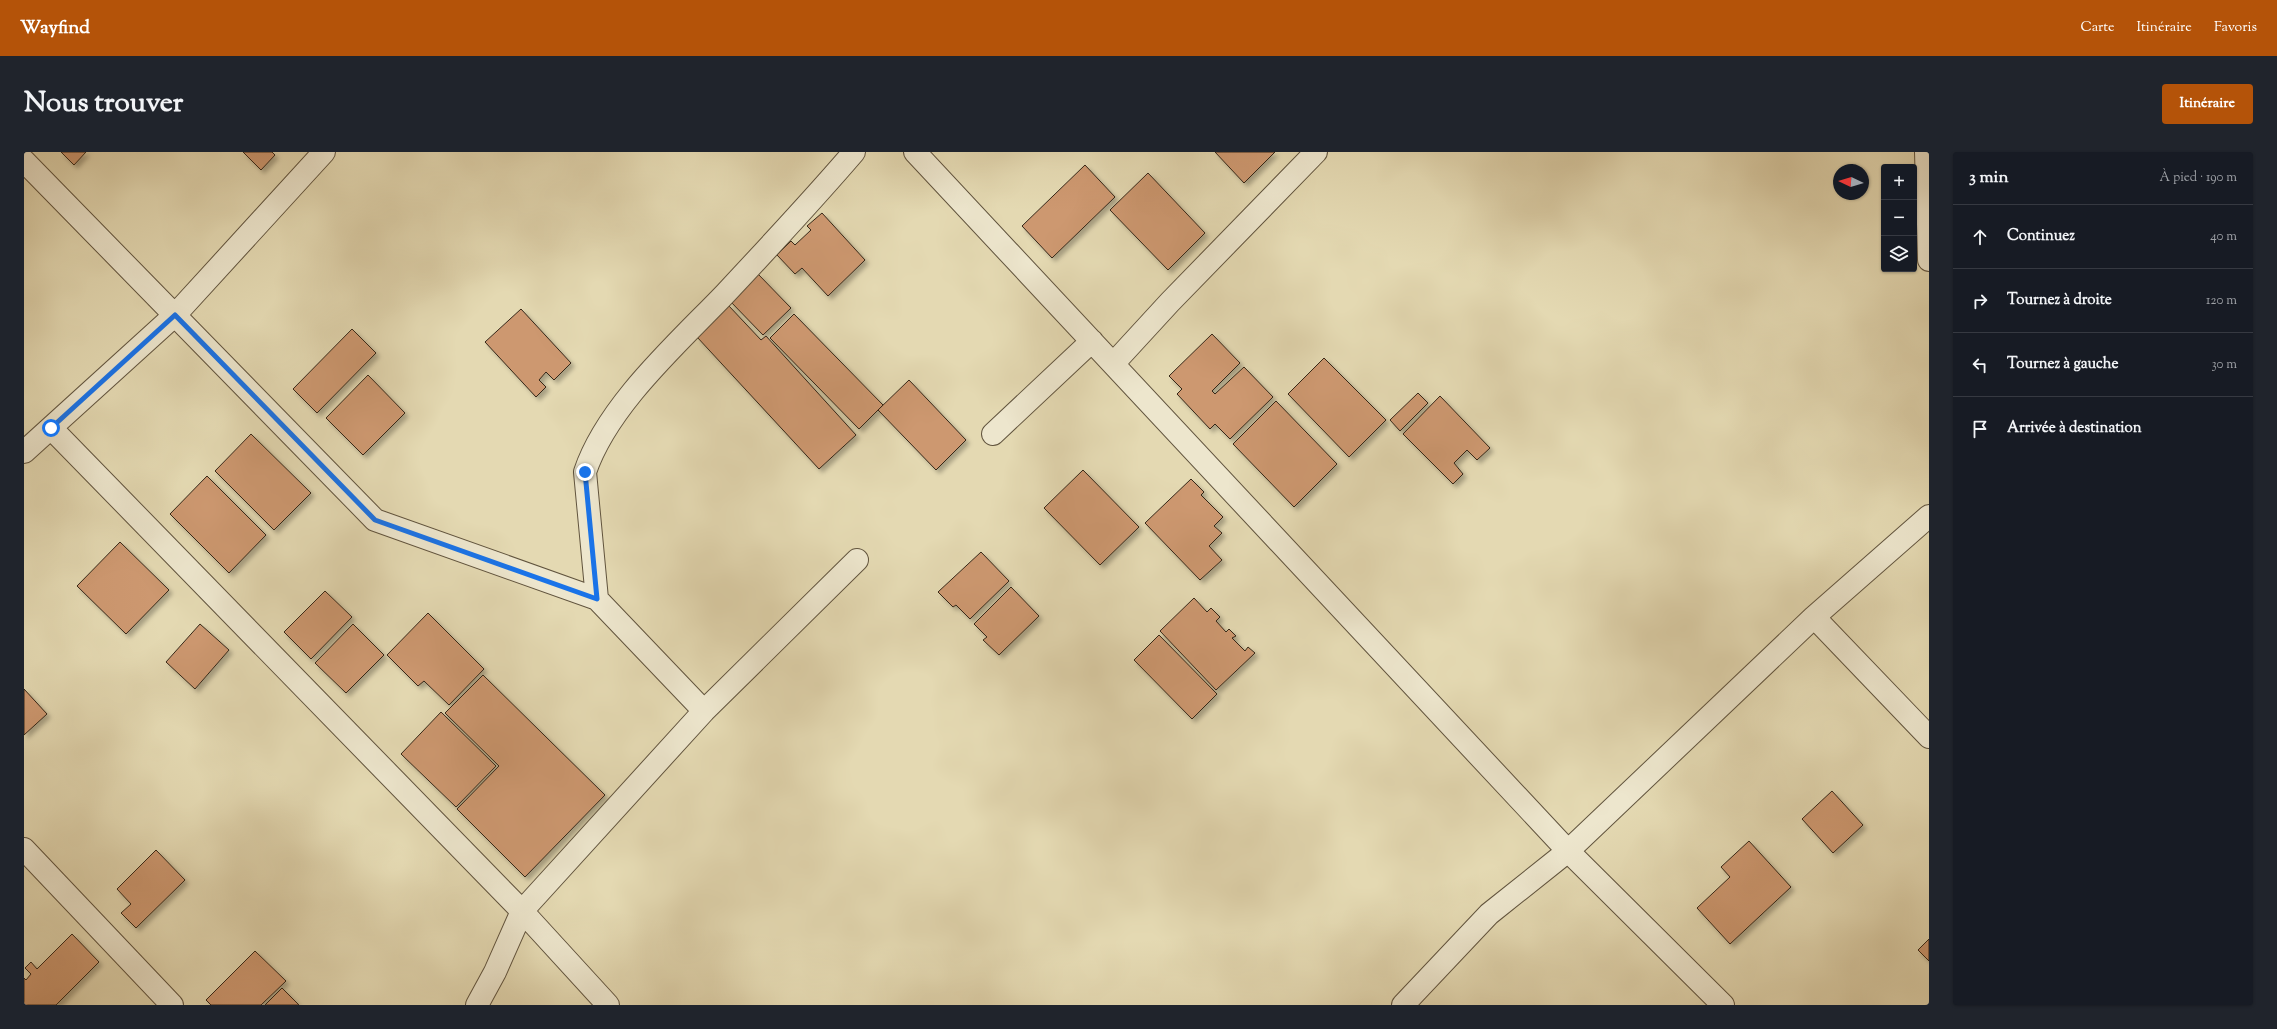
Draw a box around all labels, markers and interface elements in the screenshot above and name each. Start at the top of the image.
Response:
text: Wayfind [20,15,90,42]
text: Carte [2081,18,2114,38]
text: Itinéraire [2136,18,2192,38]
text: Favoris [2214,18,2257,38]
text: Nous trouver [24,84,183,124]
button: Itinéraire [2162,84,2253,124]
north arrow [1833,164,1869,200]
map controls [1881,164,1917,272]
button: + [1881,164,1917,200]
text: 3 min [1969,166,2008,190]
text: À pied · 190 m [2160,169,2237,187]
button: − [1881,200,1917,236]
icon: ahead [1969,226,1991,248]
text: Continuez [2007,226,2075,247]
text: 40 m [2210,228,2237,246]
button: layers [1881,236,1917,272]
icon: right [1969,290,1991,312]
text: Tournez à droite [2007,290,2112,311]
text: 120 m [2206,292,2237,310]
icon: left [1969,354,1991,376]
text: Tournez à gauche [2007,354,2118,375]
text: 30 m [2211,356,2237,374]
icon: arrive [1969,418,1991,440]
text: Arrivée à destination [2007,418,2142,439]
route start [42,419,60,437]
route end [576,463,594,481]

